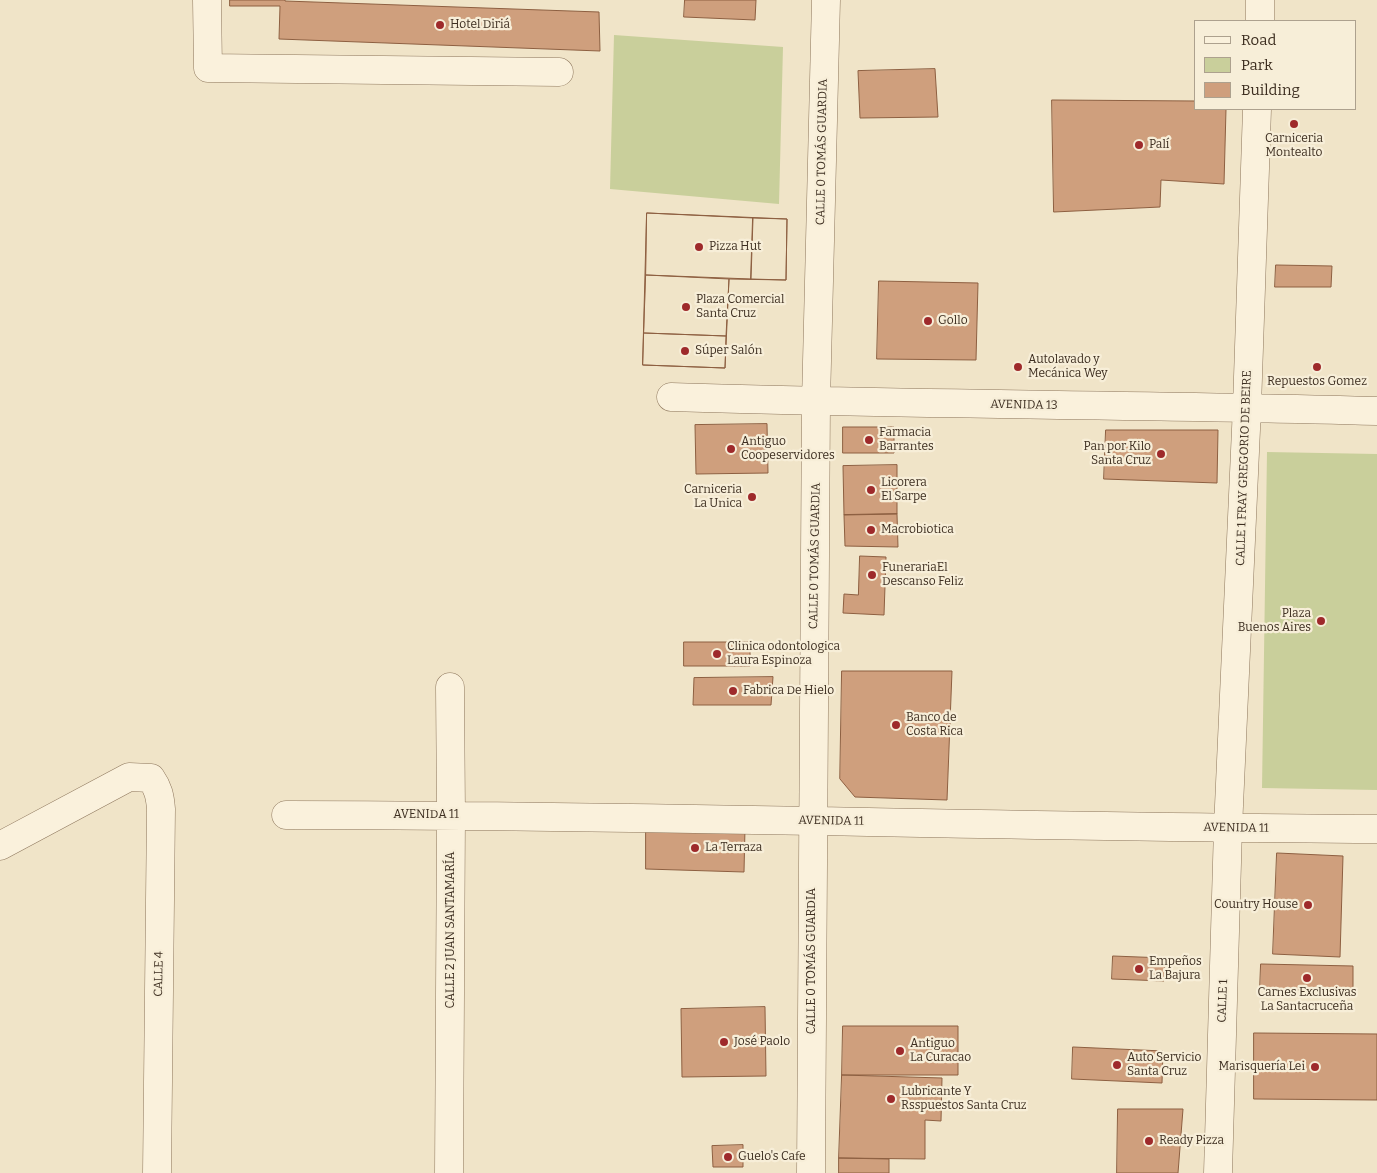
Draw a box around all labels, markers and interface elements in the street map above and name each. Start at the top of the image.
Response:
place label: Hotel Diriá [450,18,510,32]
marker: Hotel Diriá [434,19,446,31]
legend [1194,20,1357,110]
text: Road [1241,31,1276,49]
text: Park [1241,56,1273,74]
street label: CALLE 0 TOMÁS GUARDIA [814,79,830,225]
text: Building [1241,81,1300,99]
marker: Carniceria Montealto [1288,118,1300,130]
place label: Carniceria Montealto [1265,132,1323,160]
place label: Palí [1149,138,1169,152]
marker: Palí [1133,139,1145,151]
place label: Pizza Hut [709,240,761,254]
marker: Pizza Hut [693,241,705,253]
place label: Plaza Comercial Santa Cruz [696,293,784,321]
marker: Plaza Comercial Santa Cruz [680,301,692,313]
place label: Gollo [938,314,968,328]
marker: Gollo [922,315,934,327]
place label: Súper Salón [695,344,762,358]
marker: Súper Salón [679,345,691,357]
place label: Autolavado y Mecánica Wey [1028,353,1108,381]
marker: Autolavado y Mecánica Wey [1012,361,1024,373]
marker: Repuestos Gomez [1311,361,1323,373]
street label: CALLE 1 FRAY GREGORIO DE BEIRE [1233,370,1255,566]
place label: Repuestos Gomez [1267,375,1367,389]
street label: AVENIDA 13 [990,397,1058,413]
place label: Farmacia Barrantes [879,426,934,454]
marker: Farmacia Barrantes [863,434,875,446]
place label: Antiguo Coopeservidores [741,435,835,463]
place label: Pan por Kilo Santa Cruz [1084,440,1151,468]
marker: Antiguo Coopeservidores [725,443,737,455]
marker: Pan por Kilo Santa Cruz [1155,448,1167,460]
place label: Licorera El Sarpe [881,476,927,504]
place label: Carniceria La Unica [684,483,742,511]
street label: CALLE 0 TOMÁS GUARDIA [807,483,823,629]
marker: Licorera El Sarpe [865,484,877,496]
marker: Carniceria La Unica [746,491,758,503]
place label: Macrobiotica [881,523,954,537]
marker: Macrobiotica [865,524,877,536]
place label: FunerariaEl Descanso Feliz [882,561,964,589]
marker: FunerariaEl Descanso Feliz [866,569,878,581]
place label: Plaza Buenos Aires [1238,607,1311,635]
marker: Plaza Buenos Aires [1315,615,1327,627]
place label: Clinica odontologica Laura Espinoza [727,640,840,668]
marker: Clinica odontologica Laura Espinoza [711,648,723,660]
place label: Fabrica De Hielo [743,684,834,698]
marker: Fabrica De Hielo [727,685,739,697]
place label: Banco de Costa Rica [906,711,963,739]
marker: Banco de Costa Rica [890,719,902,731]
street label: AVENIDA 11 [393,808,459,822]
street label: AVENIDA 11 [798,813,864,829]
street label: AVENIDA 11 [1203,820,1269,836]
place label: La Terraza [705,841,762,855]
marker: La Terraza [689,842,701,854]
street label: CALLE 2 JUAN SANTAMARÍA [444,852,458,1008]
street label: CALLE 0 TOMÁS GUARDIA [805,888,819,1034]
place label: Country House [1214,898,1298,912]
marker: Country House [1302,899,1314,911]
street label: CALLE 4 [151,951,167,997]
place label: Empeños La Bajura [1149,955,1202,983]
marker: Empeños La Bajura [1133,963,1145,975]
marker: Carnes Exclusivas La Santacruceña [1301,972,1313,984]
street label: CALLE 1 [1215,979,1231,1023]
place label: Carnes Exclusivas La Santacruceña [1257,986,1357,1014]
place label: José Paolo [734,1035,790,1049]
marker: José Paolo [718,1036,730,1048]
place label: Antiguo La Curacao [910,1037,971,1065]
marker: Antiguo La Curacao [894,1045,906,1057]
place label: Auto Servicio Santa Cruz [1127,1051,1201,1079]
marker: Auto Servicio Santa Cruz [1111,1059,1123,1071]
place label: Marisquería Lei [1218,1060,1305,1074]
marker: Marisquería Lei [1309,1061,1321,1073]
place label: Lubricante Y Rsspuestos Santa Cruz [901,1085,1026,1113]
marker: Lubricante Y Rsspuestos Santa Cruz [885,1093,897,1105]
place label: Ready Pizza [1159,1134,1224,1148]
marker: Ready Pizza [1143,1135,1155,1147]
place label: Guelo's Cafe [738,1150,806,1164]
marker: Guelo's Cafe [722,1151,734,1163]

